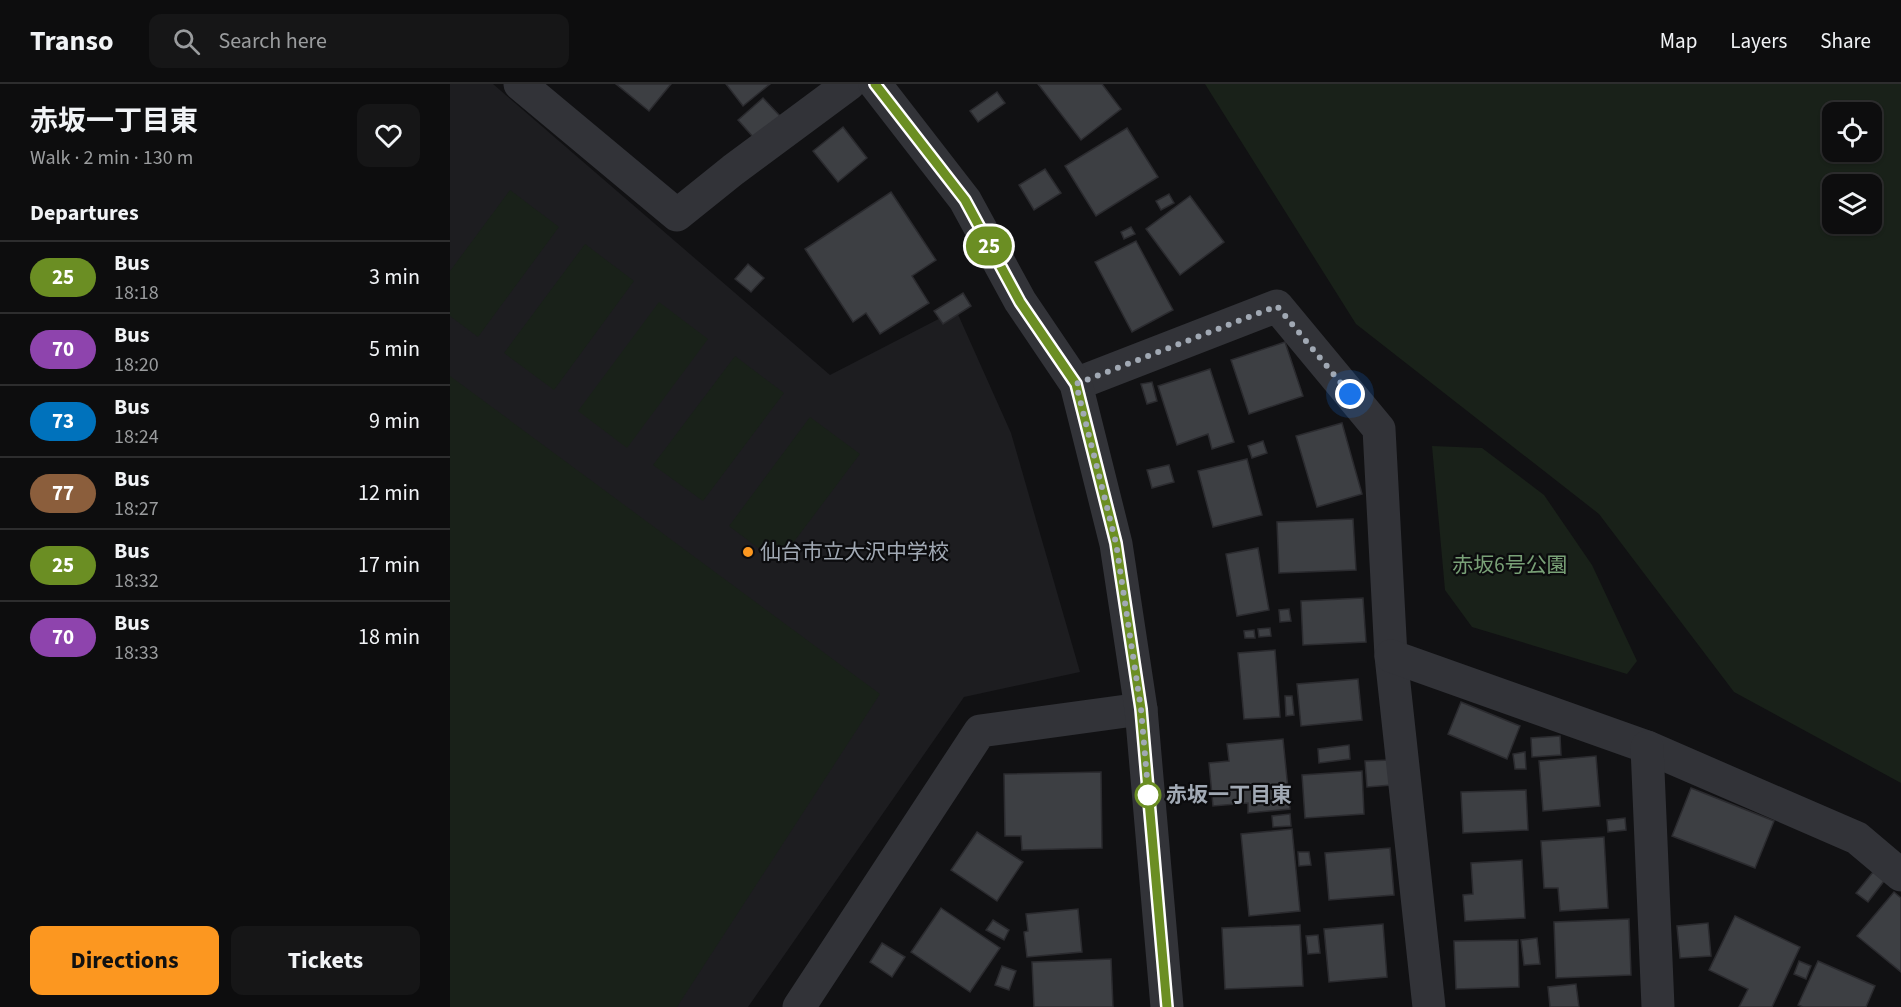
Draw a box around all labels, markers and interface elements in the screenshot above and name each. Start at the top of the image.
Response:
search box [149,14,569,68]
text: Transo [30,21,113,61]
icon: search [170,25,203,58]
text: Search here [218,25,327,57]
text: Map [1660,26,1697,56]
text: Layers [1730,26,1787,56]
text: Share [1820,26,1871,56]
text: 赤坂一丁目東 [30,101,198,141]
map controls [1822,102,1882,234]
button: locate [1822,102,1882,162]
button: heart [357,104,420,167]
text: Walk · 2 min · 130 m [30,144,193,172]
button: layers [1822,174,1882,234]
text: Departures [30,197,139,229]
line badge: 25 [962,226,1016,266]
text: 25 [978,231,1000,261]
text: Bus [114,247,150,279]
text: 3 min [369,261,420,293]
text: 25 [52,262,74,292]
text: 18:18 [114,279,159,307]
text: Bus [114,319,150,351]
text: 5 min [369,333,420,365]
text: 70 [52,334,74,364]
text: 18:20 [114,351,159,379]
your location [1335,379,1365,409]
text: Bus [114,391,150,423]
text: 9 min [369,405,420,437]
text: 73 [52,406,74,436]
text: 18:24 [114,423,159,451]
text: Bus [114,463,150,495]
text: 12 min [358,477,420,509]
text: 77 [52,478,74,508]
text: 18:27 [114,495,159,523]
text: Bus [114,535,150,567]
place label: 仙台市立大沢中学校 [760,537,949,567]
marker: 仙台市立大沢中学校 [741,545,755,559]
text: 17 min [358,549,420,581]
text: 25 [52,550,74,580]
park label: 赤坂6号公園 [1452,550,1568,580]
text: 18:32 [114,567,159,595]
text: Bus [114,607,150,639]
text: 18 min [358,621,420,653]
text: 70 [52,622,74,652]
text: 18:33 [114,639,159,667]
place label: 赤坂一丁目東 [1166,780,1292,810]
marker: 赤坂一丁目東 [1135,782,1161,808]
button: Directions [30,926,219,995]
button: Tickets [231,926,420,995]

